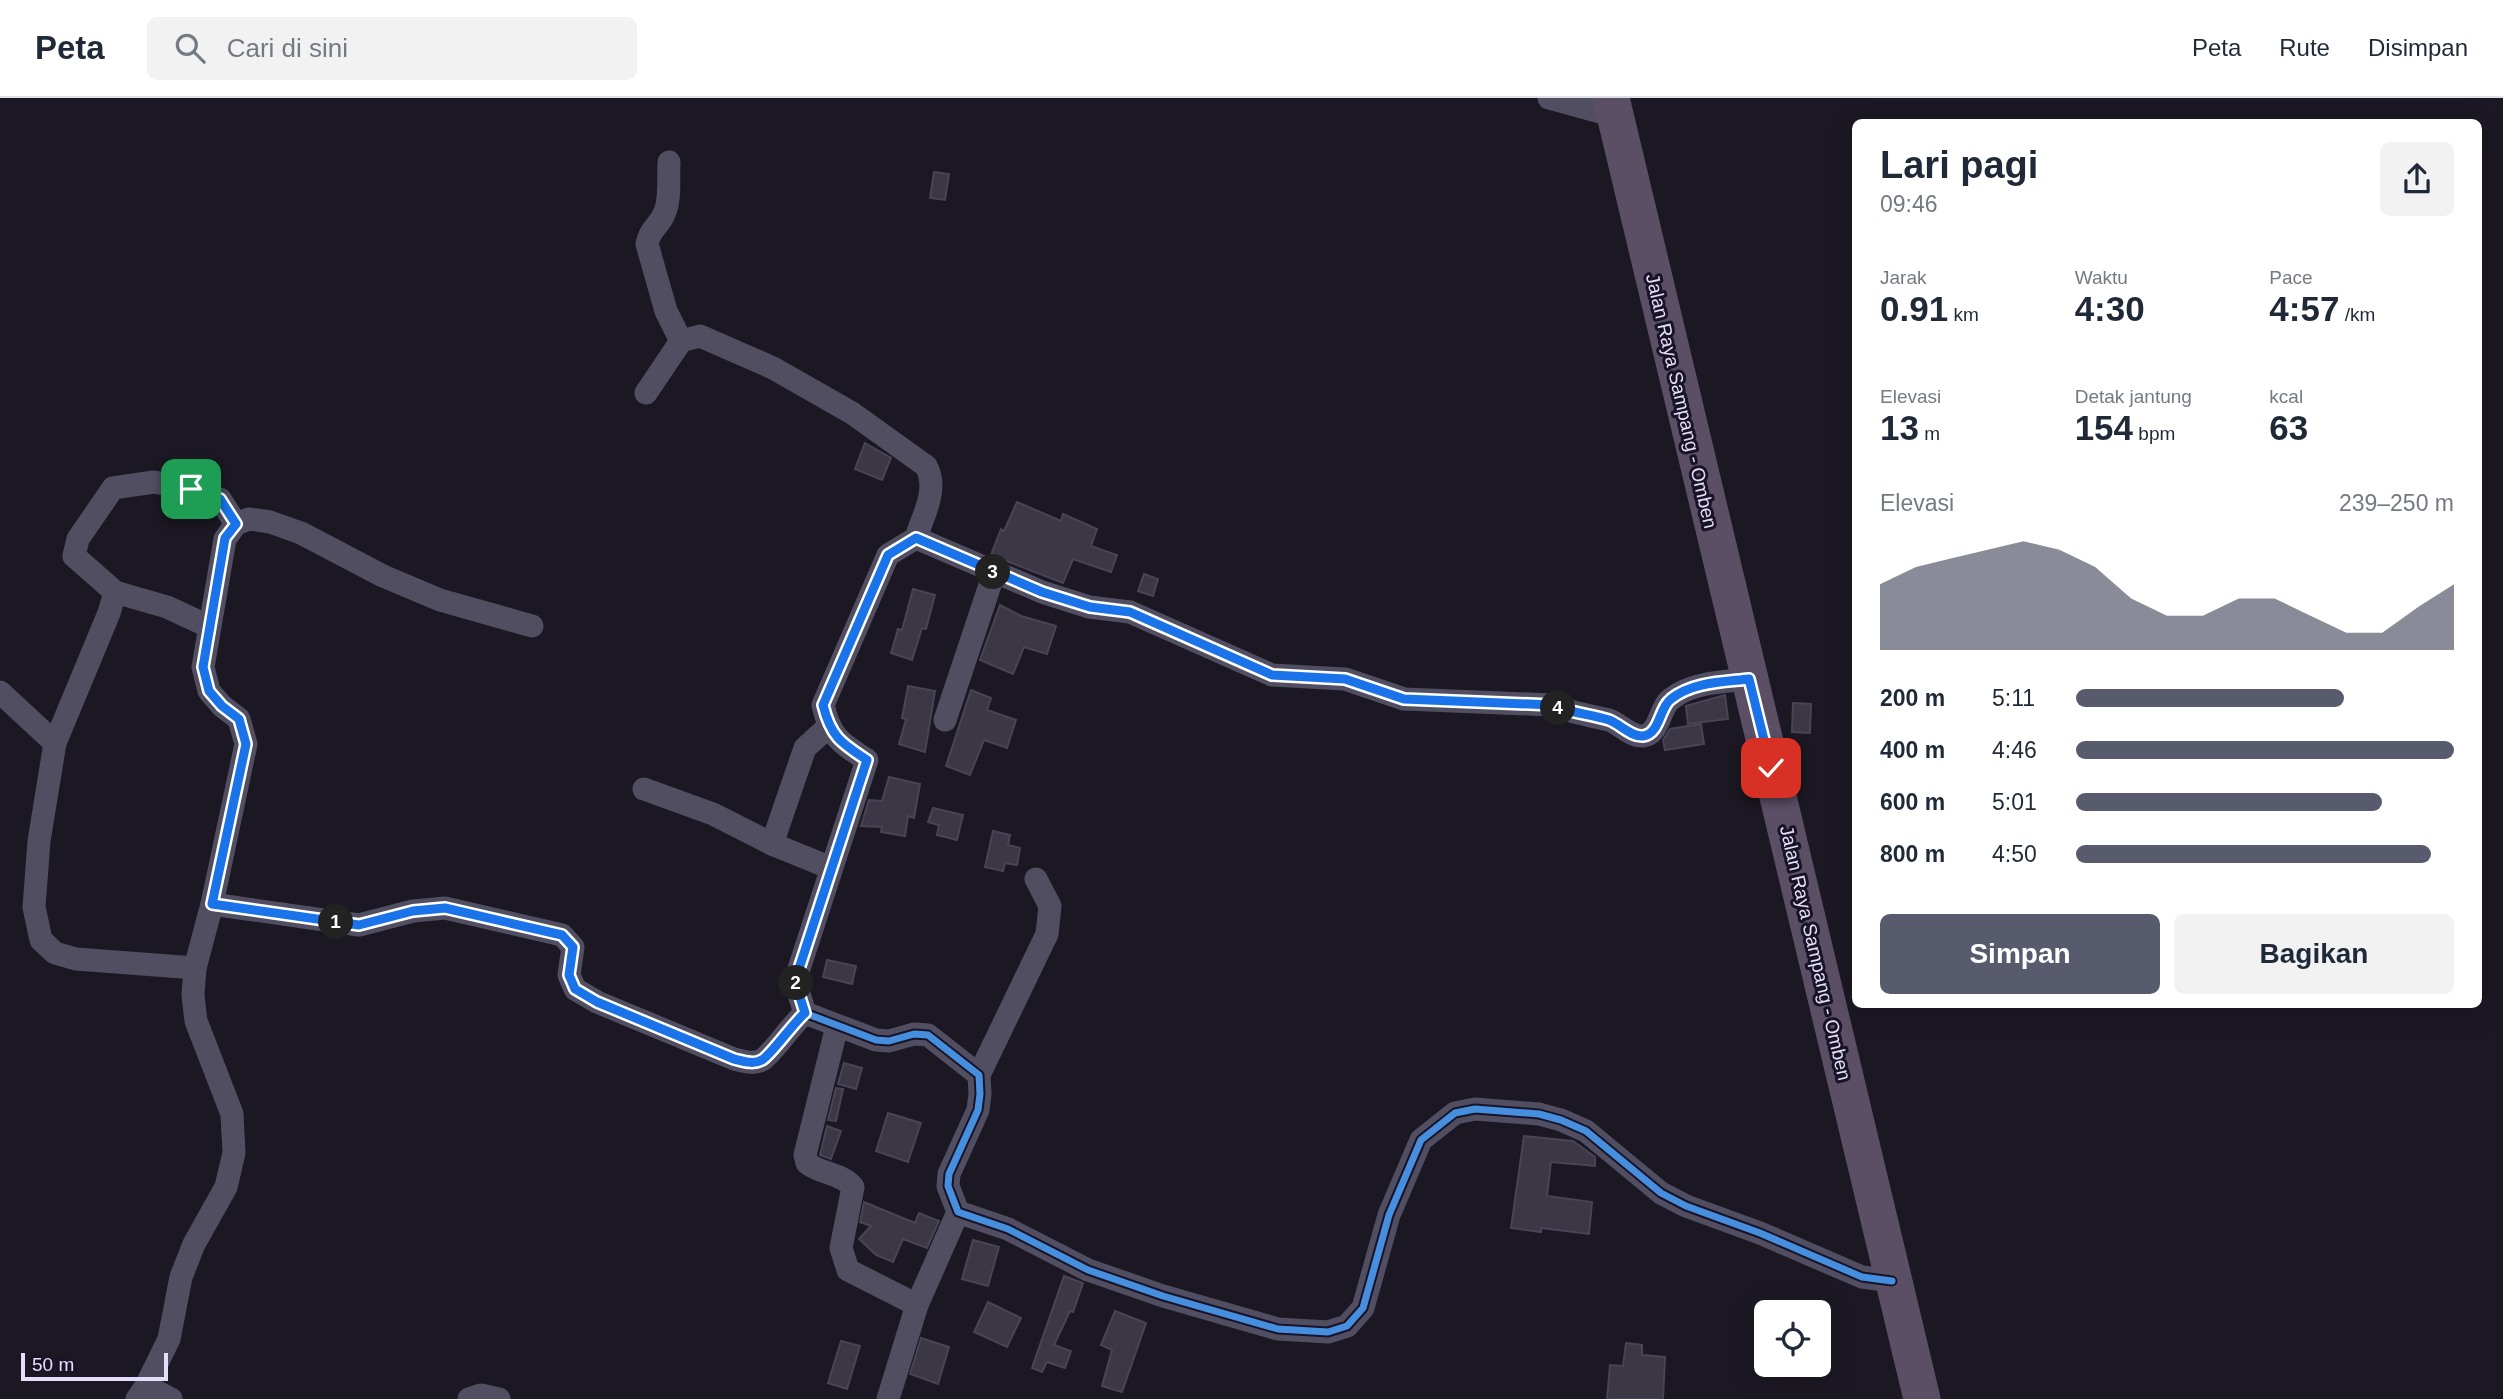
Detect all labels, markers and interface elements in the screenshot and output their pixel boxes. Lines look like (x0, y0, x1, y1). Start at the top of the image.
search box (147, 17, 637, 80)
text: Peta (35, 29, 105, 66)
icon: search (171, 29, 209, 67)
text: Cari di sini (227, 33, 348, 63)
text: Peta (2192, 34, 2241, 61)
text: Rute (2279, 34, 2330, 61)
text: Disimpan (2368, 34, 2468, 61)
button: share (2380, 142, 2454, 216)
text: Lari pagi (1880, 144, 2038, 186)
text: 09:46 (1880, 191, 1938, 217)
text: Jarak (1880, 267, 1926, 288)
text: Waktu (2075, 267, 2128, 288)
text: Pace (2269, 267, 2313, 288)
street label: Jalan Raya Sampang - Omben (1642, 272, 1721, 531)
text: 0.91 (1880, 289, 1948, 328)
text: 4:30 (2075, 289, 2145, 328)
text: 4:57 (2269, 289, 2339, 328)
text: km (1948, 304, 1979, 325)
text: /km (2339, 304, 2375, 325)
text: Elevasi (1880, 386, 1941, 407)
text: Detak jantung (2075, 386, 2192, 407)
text: kcal (2269, 386, 2303, 407)
text: 13 (1880, 408, 1919, 447)
text: 154 (2075, 408, 2133, 447)
text: 63 (2269, 408, 2308, 447)
text: m (1919, 423, 1940, 444)
text: bpm (2133, 423, 2175, 444)
pin (161, 459, 221, 519)
icon: arrive (172, 470, 210, 508)
text: Elevasi (1880, 490, 1954, 516)
text: 239–250 m (2339, 490, 2454, 516)
pin: 3 (976, 554, 1010, 589)
text: 3 (987, 561, 998, 582)
text: 200 m (1880, 685, 1945, 711)
text: 5:11 (1992, 685, 2035, 711)
pin: 4 (1540, 690, 1576, 726)
text: 4 (1552, 697, 1563, 718)
text: 400 m (1880, 737, 1945, 763)
text: 4:46 (1992, 737, 2037, 763)
pin (1741, 738, 1801, 798)
icon: check (1752, 749, 1790, 787)
text: 600 m (1880, 789, 1945, 815)
text: 5:01 (1992, 789, 2037, 815)
street label: Jalan Raya Sampang - Omben (1776, 824, 1855, 1083)
text: 800 m (1880, 841, 1945, 867)
text: 4:50 (1992, 841, 2037, 867)
pin: 1 (318, 904, 354, 940)
text: 1 (330, 911, 341, 932)
button: Simpan (1880, 914, 2160, 994)
button: Bagikan (2174, 914, 2454, 994)
pin: 2 (778, 966, 814, 1001)
text: 2 (790, 972, 801, 993)
map controls (1754, 1300, 1831, 1377)
button: locate (1754, 1300, 1831, 1377)
scale bar (21, 1350, 168, 1382)
text: 50 m (32, 1354, 74, 1375)

